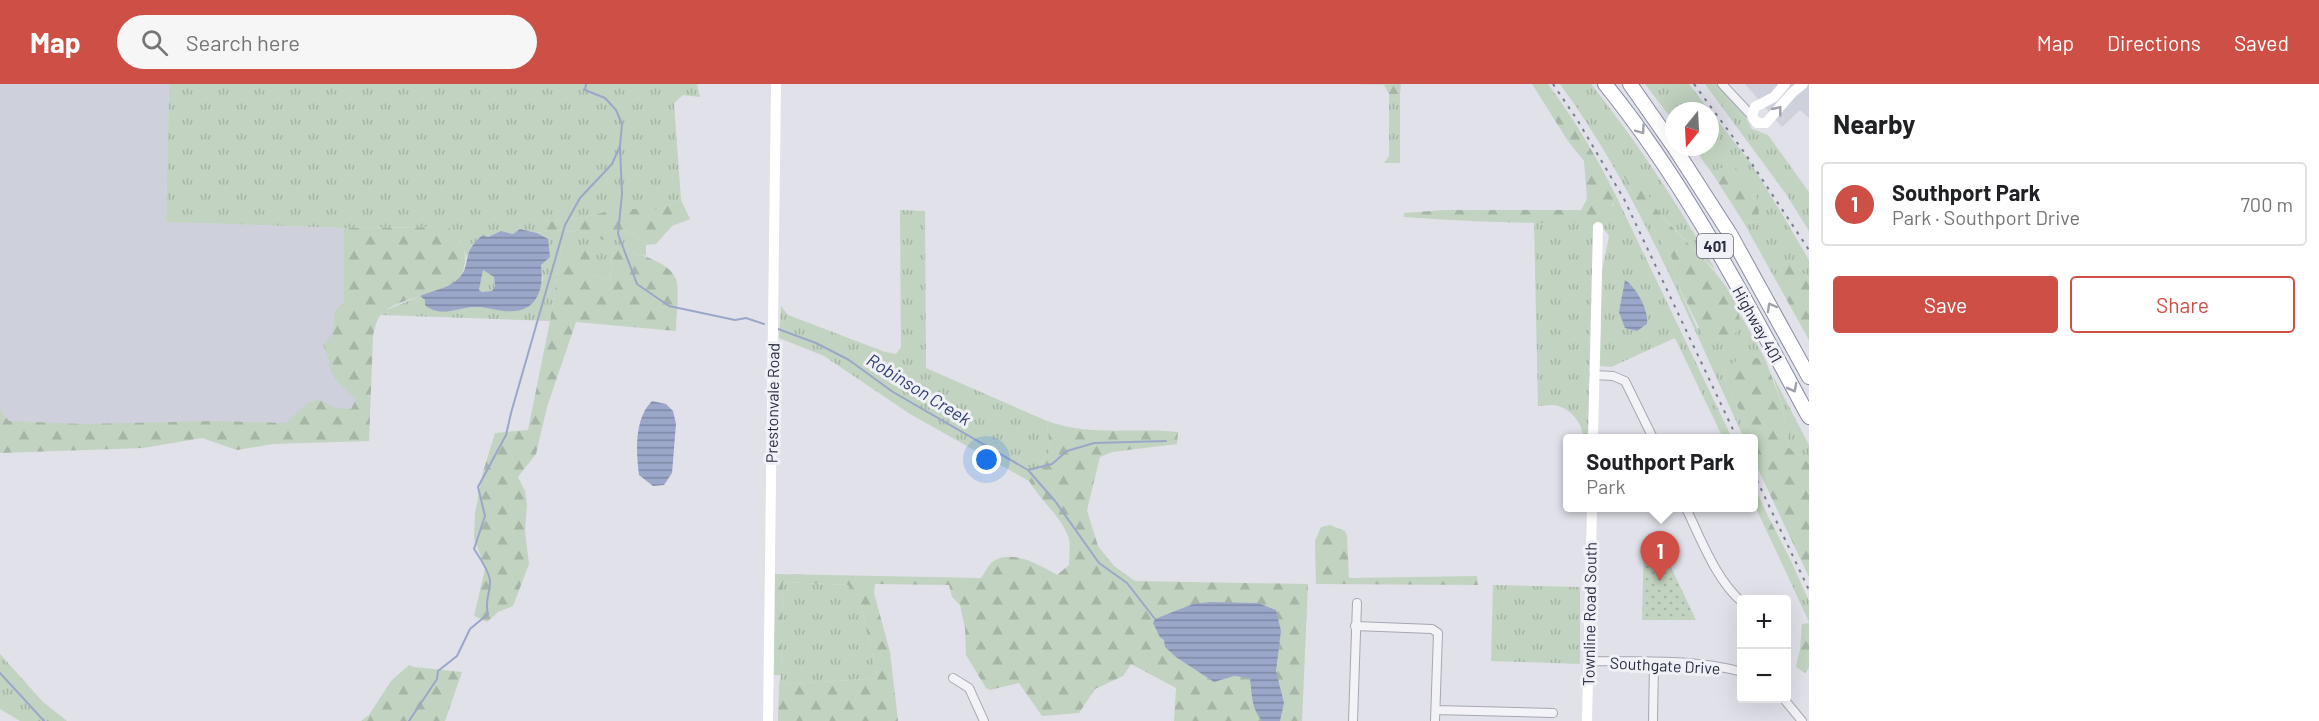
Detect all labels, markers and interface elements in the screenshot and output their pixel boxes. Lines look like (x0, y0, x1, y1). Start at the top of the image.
search box (117, 15, 537, 69)
text: Map (30, 25, 81, 59)
icon: search (138, 26, 171, 59)
text: Search here (186, 29, 300, 55)
text: Map (2037, 30, 2074, 55)
text: Directions (2107, 30, 2201, 55)
text: Saved (2234, 30, 2289, 55)
north arrow (1665, 102, 1719, 156)
one-way arrow (1771, 106, 1782, 117)
text: Nearby (1833, 108, 1915, 139)
one-way arrow (1633, 124, 1644, 135)
text: Southport Park (1892, 179, 2040, 205)
text: 1 (1851, 192, 1858, 216)
text: 700 m (2240, 192, 2293, 216)
text: Park · Southport Drive (1892, 205, 2080, 229)
road number: 401 (1697, 234, 1733, 258)
button: Save (1833, 276, 2058, 333)
button: Share (2070, 276, 2295, 333)
street label: Highway 401 (1729, 282, 1787, 366)
one-way arrow (1767, 303, 1778, 314)
street label: Prestonvale Road (761, 343, 783, 463)
water label: Robinson Creek (863, 348, 975, 430)
one-way arrow (1786, 382, 1797, 393)
popup (1563, 434, 1758, 512)
your location (972, 445, 1001, 474)
text: Southport Park (1586, 448, 1735, 474)
text: Park (1586, 474, 1626, 498)
pin: 1 (1640, 532, 1680, 581)
street label: Townline Road South (1578, 542, 1600, 686)
map controls (1737, 595, 1791, 703)
button: + (1737, 595, 1791, 649)
button: − (1737, 649, 1791, 703)
street label: Southgate Drive (1609, 653, 1721, 677)

